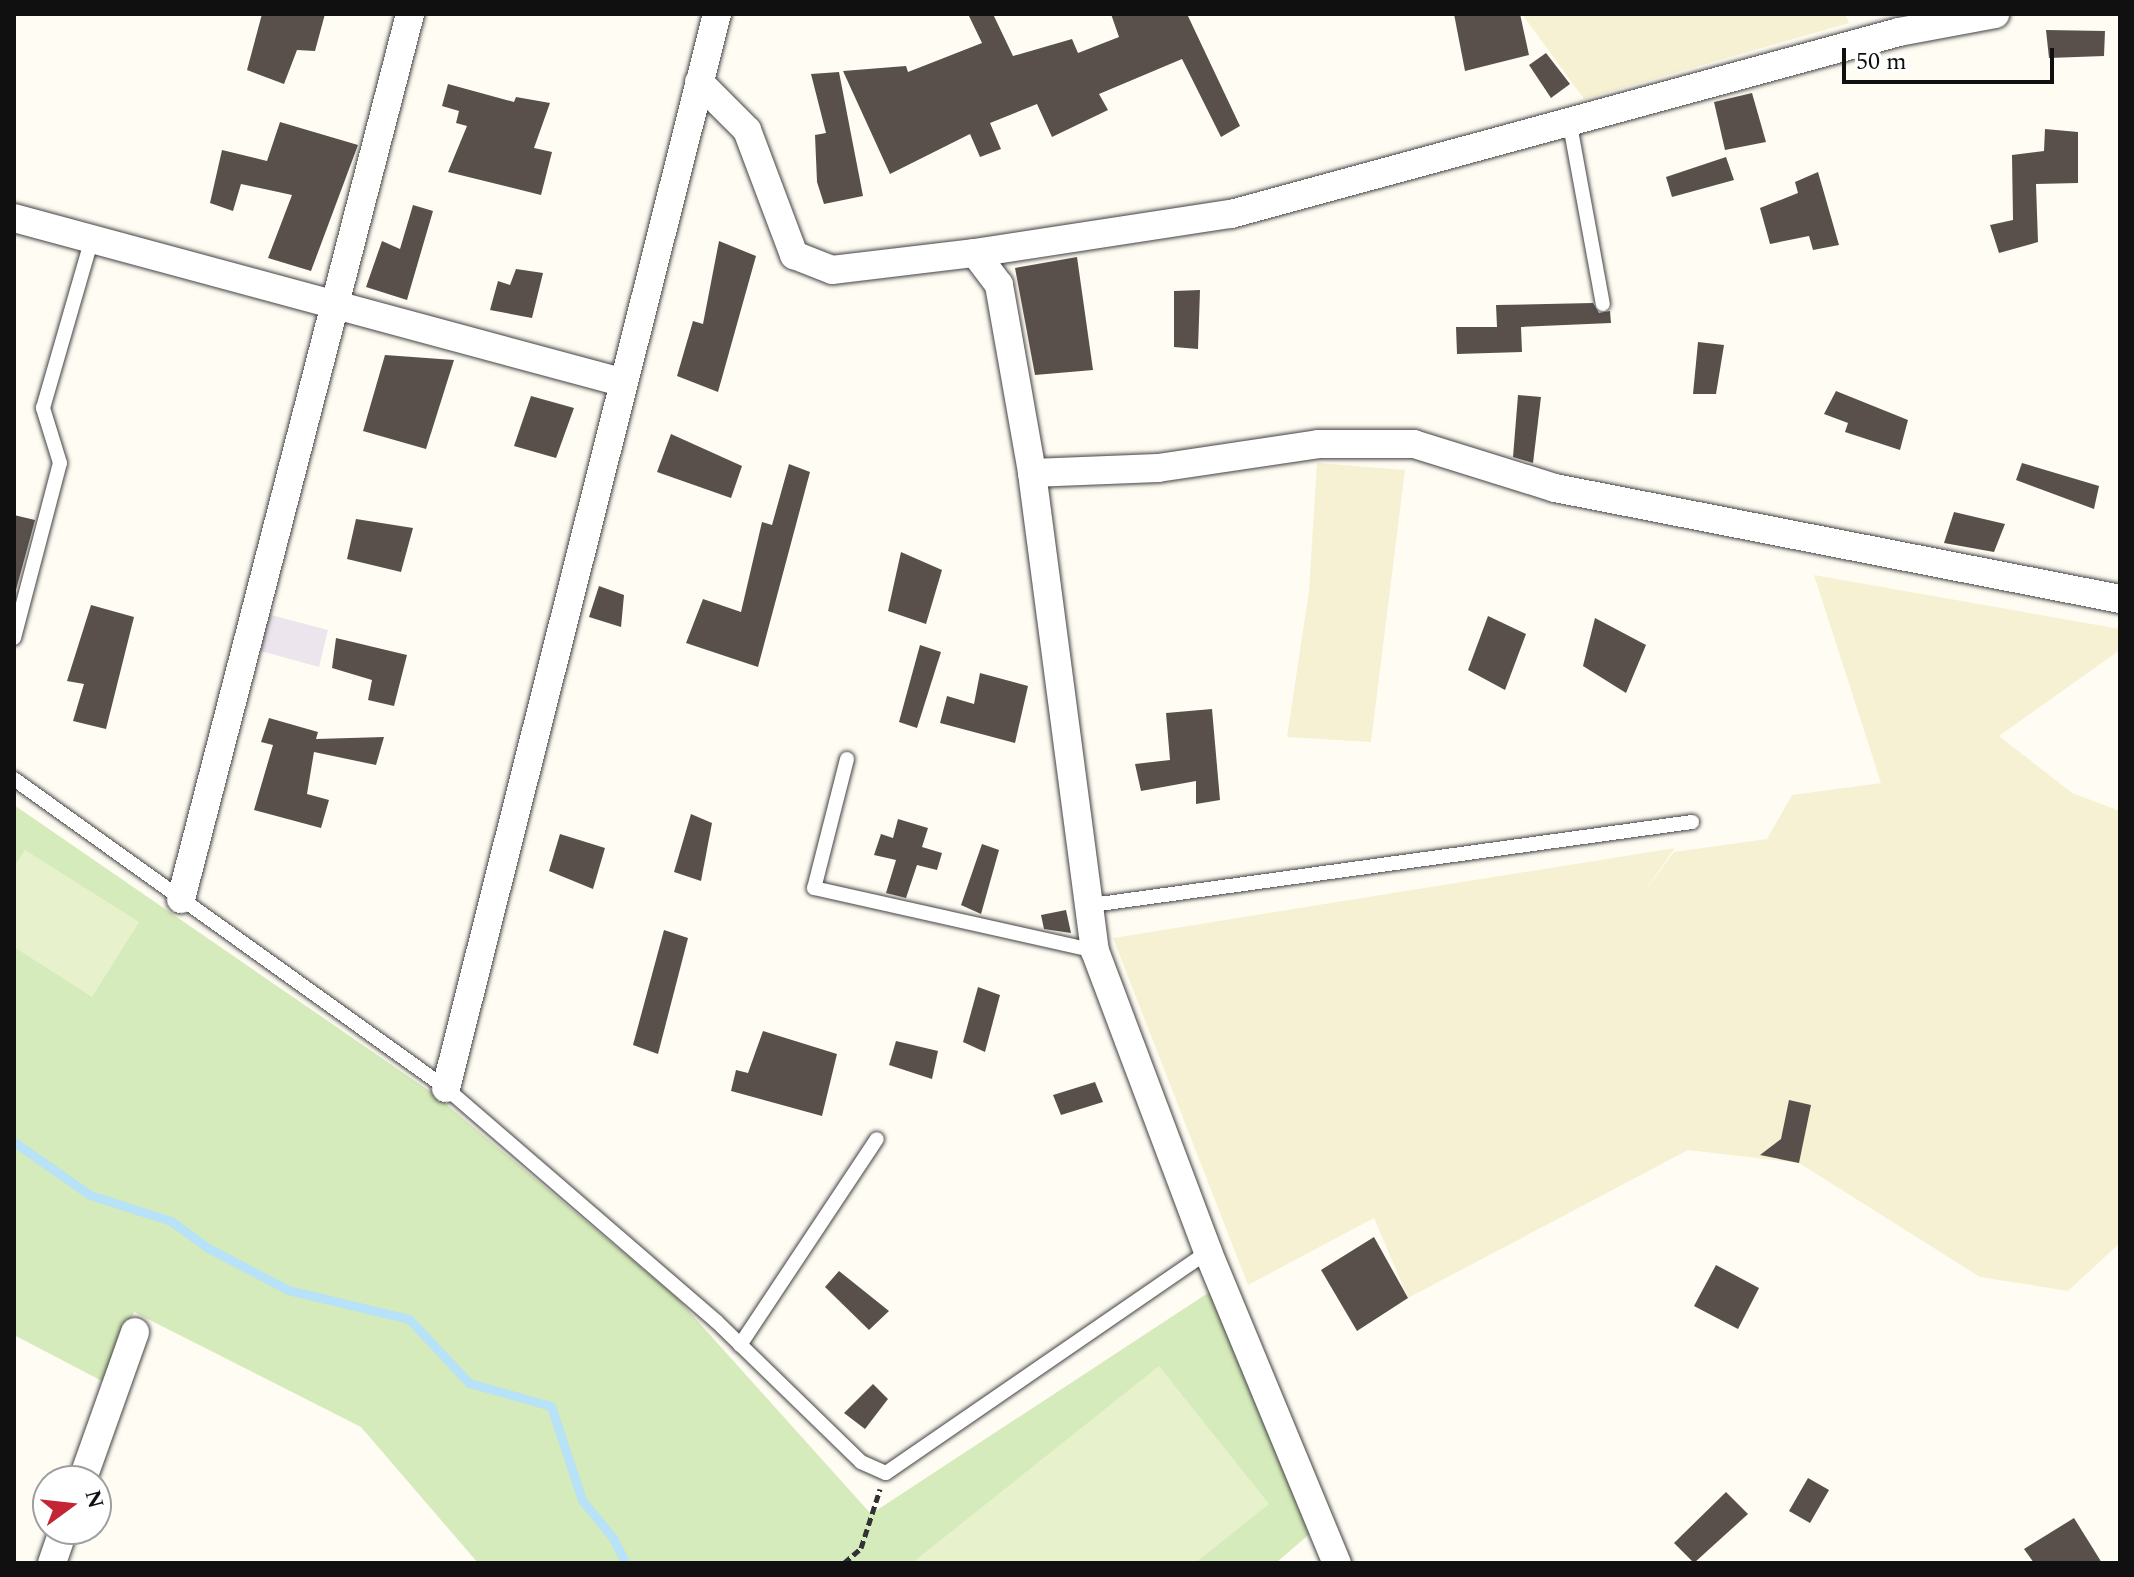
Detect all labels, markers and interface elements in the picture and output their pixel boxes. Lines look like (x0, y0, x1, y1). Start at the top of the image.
scale bar (1846, 32, 2058, 82)
text: 50 m (1856, 44, 1907, 80)
north arrow (32, 1465, 112, 1545)
text: N (75, 1486, 112, 1512)

